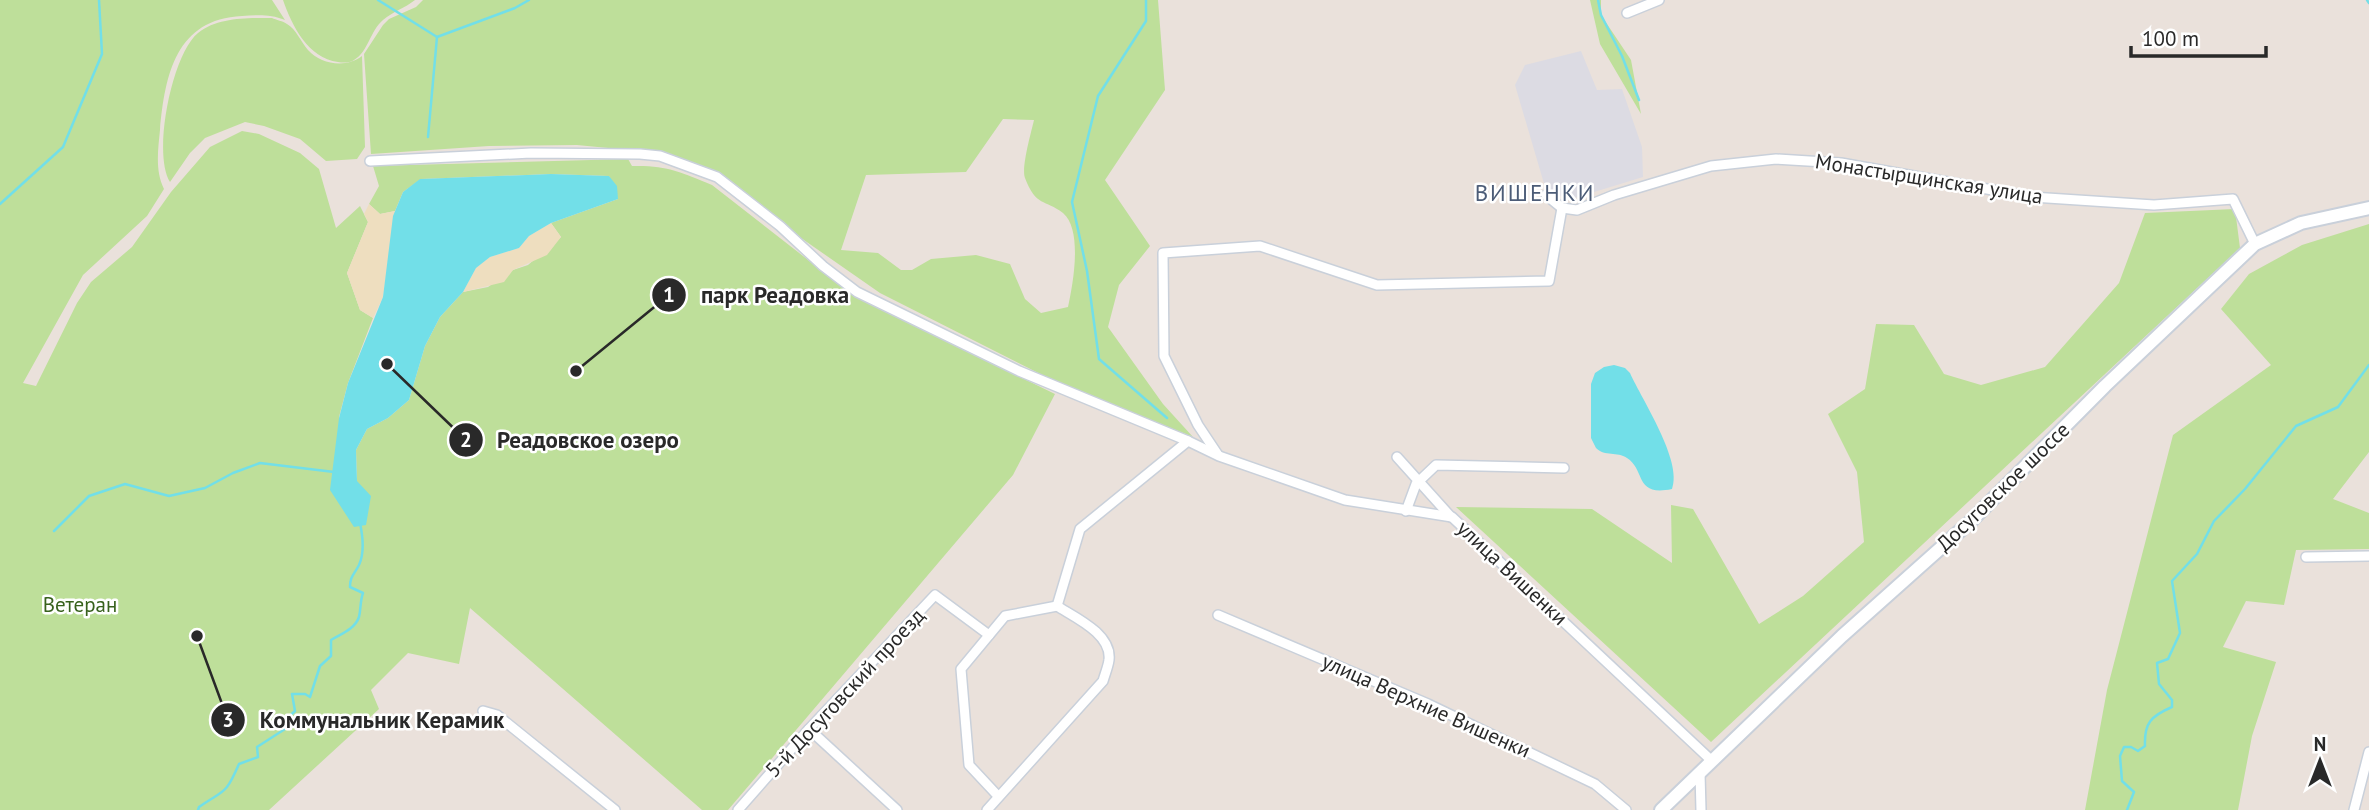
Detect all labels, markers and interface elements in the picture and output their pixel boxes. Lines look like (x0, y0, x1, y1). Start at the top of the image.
scale bar (2131, 14, 2266, 58)
text: 100 m (2142, 25, 2199, 52)
street label: Монастырщинская улица (1813, 147, 2045, 210)
district label: ВИШЕНКИ (1475, 178, 1595, 207)
callout: парк Реадовка (652, 273, 863, 317)
text: парк Реадовка (701, 280, 849, 309)
text: 1 (663, 281, 675, 308)
street label: Досуговское шоссе (1930, 416, 2075, 557)
callout: Реадовское озеро (448, 418, 693, 462)
text: Реадовское озеро (497, 425, 679, 454)
text: 2 (460, 426, 472, 453)
street label: улица Вишенки (1451, 514, 1573, 631)
park label: Ветеран (43, 591, 117, 618)
street label: 5-й Досуговский проезд (759, 602, 930, 783)
street label: улица Верхние Вишенки (1318, 647, 1535, 764)
callout: Коммунальник Керамик (210, 698, 518, 742)
text: Коммунальник Керамик (260, 705, 505, 734)
text: 3 (222, 706, 234, 733)
north arrow (2285, 726, 2355, 796)
text: N (2314, 732, 2326, 756)

